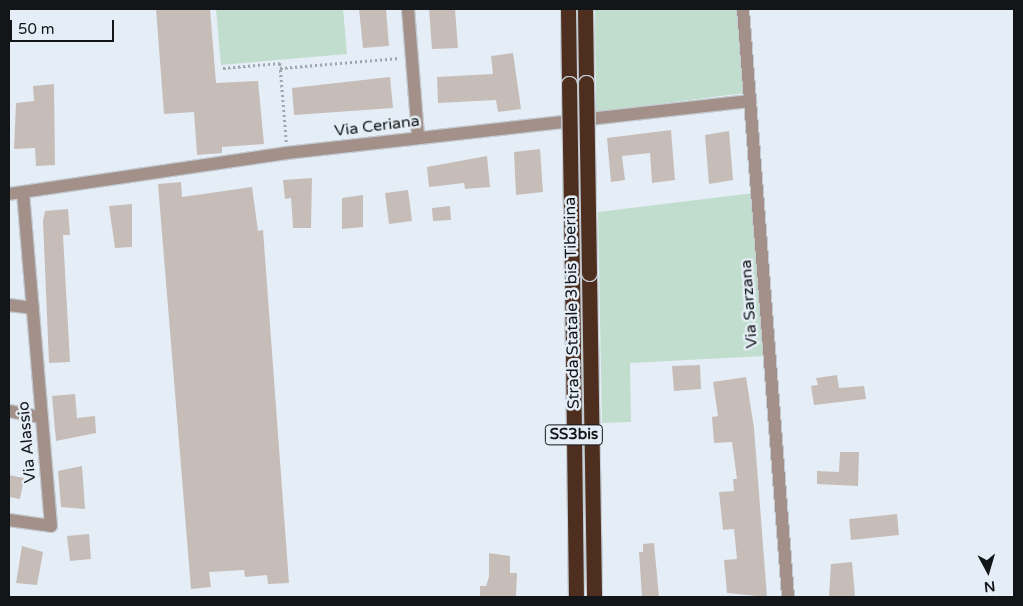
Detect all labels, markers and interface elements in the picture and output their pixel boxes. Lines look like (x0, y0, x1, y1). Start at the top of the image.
scale bar (12, 10, 116, 42)
text: 50 m (18, 20, 55, 38)
street label: Via Ceriana (333, 111, 421, 141)
street label: Strada Statale 3 bis Tiberina (561, 197, 583, 409)
street label: Via Sarzana (736, 259, 762, 349)
street label: Via Alassio (14, 400, 40, 484)
road number: SS3bis (544, 422, 604, 448)
north arrow (963, 546, 1013, 596)
text: N (983, 577, 996, 595)

